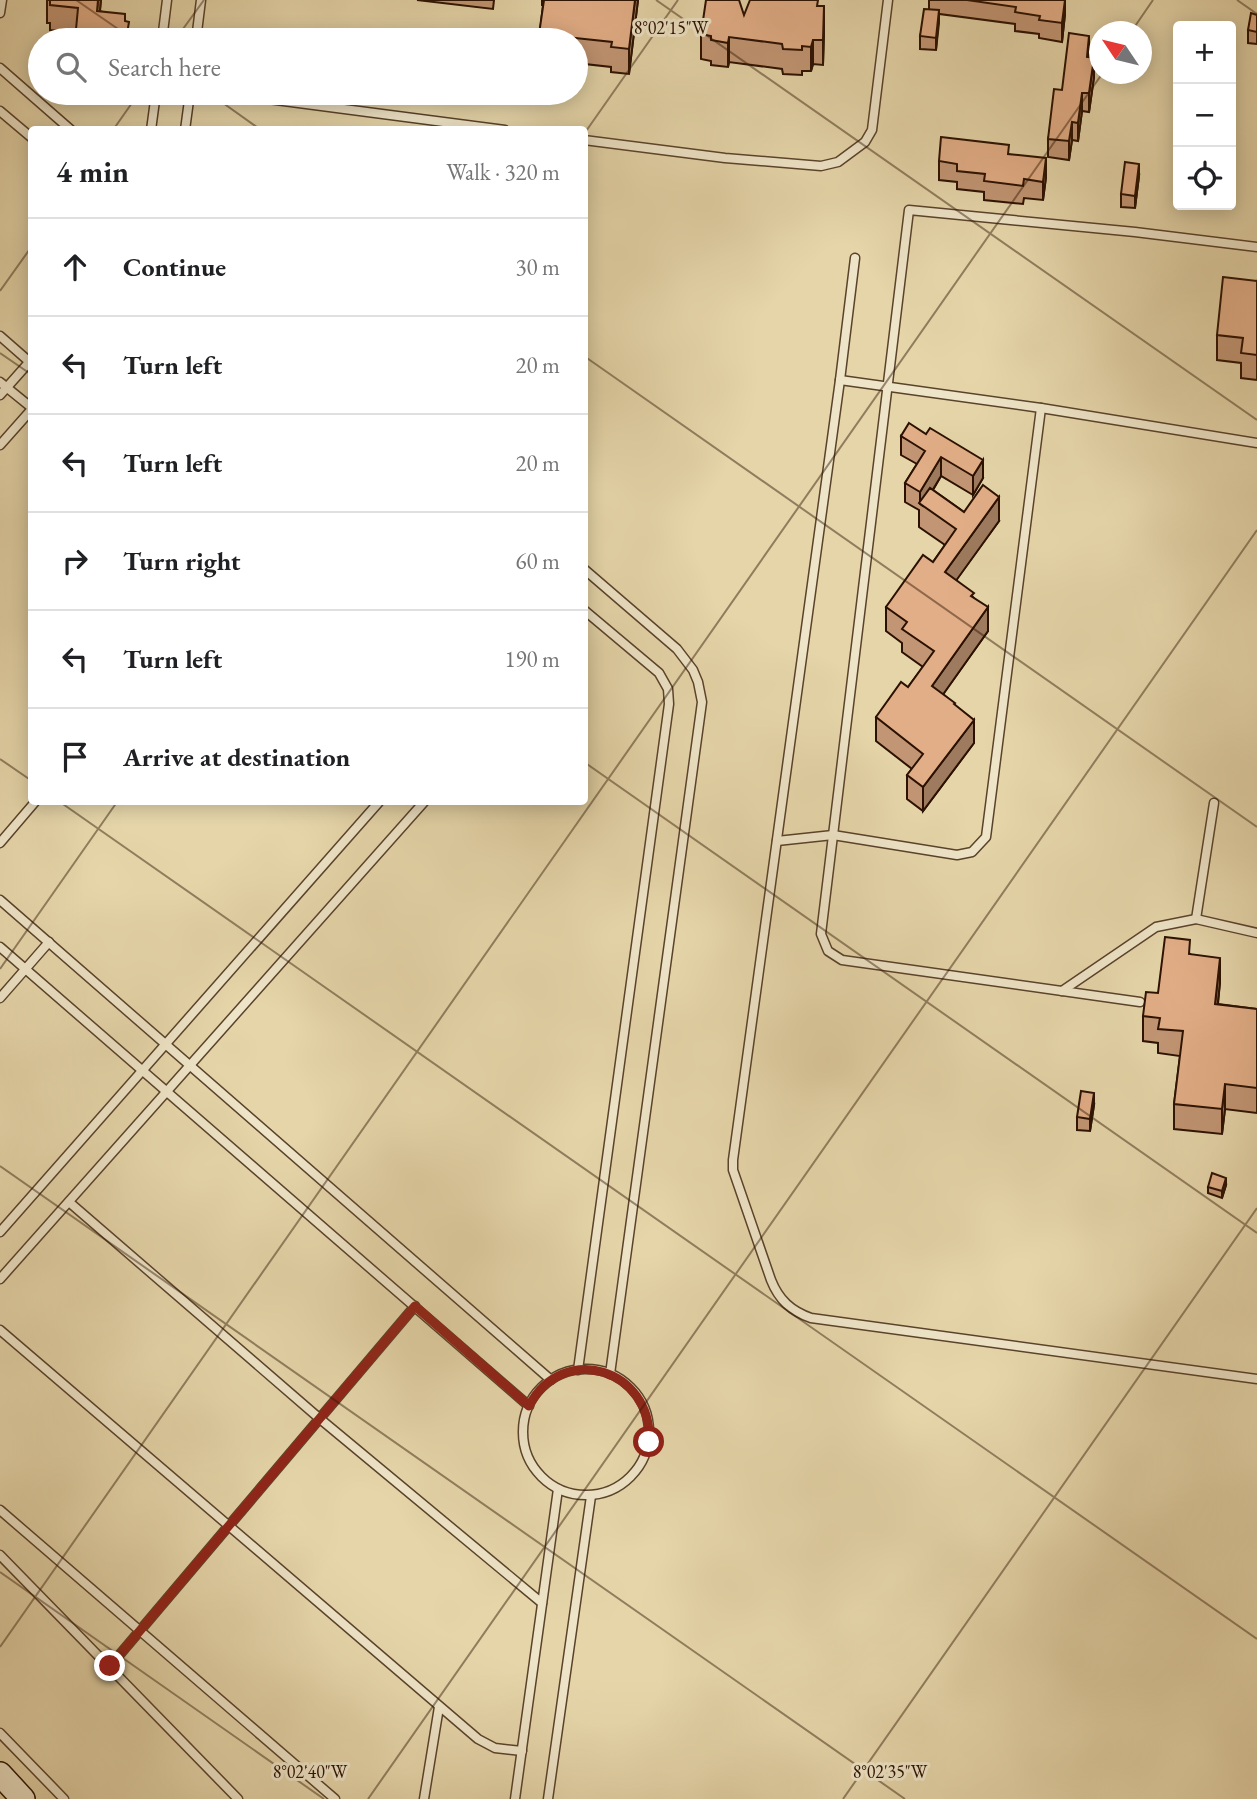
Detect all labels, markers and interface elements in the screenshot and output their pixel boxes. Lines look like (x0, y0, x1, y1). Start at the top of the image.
text: 8°02'15"W (634, 16, 709, 39)
north arrow (1089, 21, 1152, 84)
map controls (1173, 21, 1236, 210)
button: + (1173, 21, 1236, 84)
search box (28, 28, 588, 105)
icon: search (52, 48, 90, 86)
text: Search here (108, 50, 221, 84)
button: − (1173, 84, 1236, 147)
button: locate (1173, 147, 1236, 210)
text: 4 min (56, 152, 129, 191)
text: Walk · 320 m (446, 157, 560, 187)
icon: ahead (56, 248, 94, 286)
text: Continue (123, 250, 226, 284)
text: 30 m (515, 252, 560, 282)
icon: left (56, 346, 94, 384)
text: Turn left (123, 348, 222, 382)
text: 20 m (515, 350, 560, 380)
icon: left (56, 444, 94, 482)
text: Turn left (123, 446, 222, 480)
text: 20 m (515, 448, 560, 478)
icon: right (56, 542, 94, 580)
text: Turn right (123, 544, 241, 578)
text: 60 m (515, 546, 560, 576)
icon: left (56, 640, 94, 678)
text: Turn left (123, 642, 222, 676)
text: 190 m (504, 644, 560, 674)
icon: arrive (56, 738, 94, 776)
text: Arrive at destination (123, 740, 350, 774)
route start (633, 1426, 664, 1457)
route end (94, 1650, 125, 1681)
text: 8°02'40"W (273, 1760, 348, 1783)
text: 8°02'35"W (853, 1760, 928, 1783)

